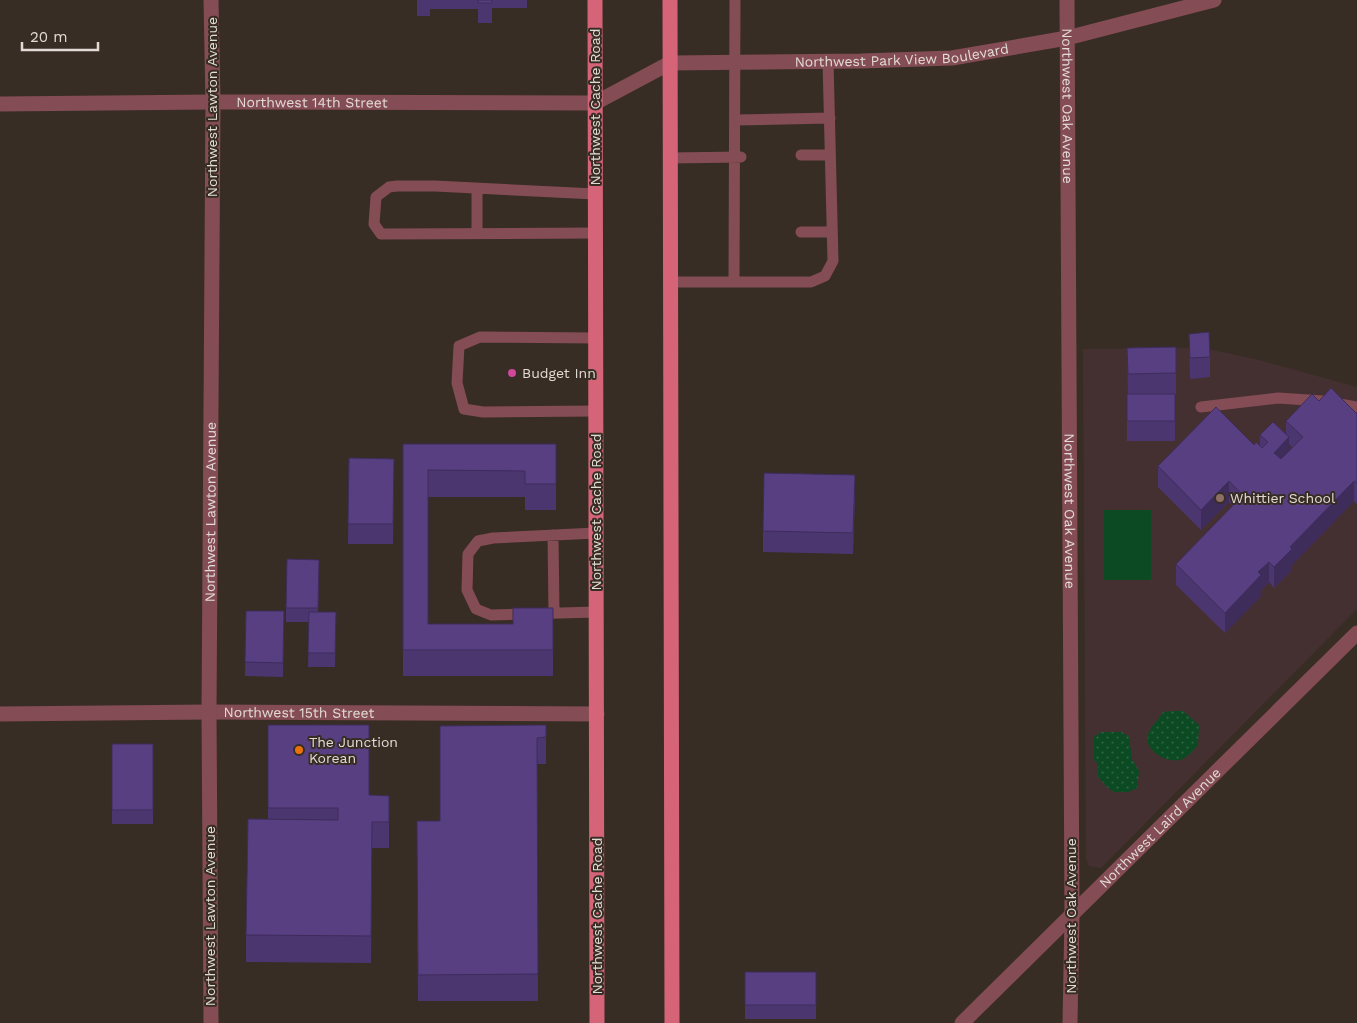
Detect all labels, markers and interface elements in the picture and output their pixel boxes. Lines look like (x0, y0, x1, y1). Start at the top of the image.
street label: Northwest Lawton Avenue (204, 17, 220, 197)
scale bar (22, 20, 99, 52)
text: 20 m (30, 28, 68, 46)
street label: Northwest Oak Avenue (1059, 28, 1076, 184)
street label: Northwest Cache Road (587, 29, 603, 185)
street label: Northwest Park View Boulevard (795, 40, 1010, 70)
street label: Northwest 14th Street (236, 94, 388, 110)
place label: Budget Inn (522, 365, 596, 381)
marker: Budget Inn (506, 367, 518, 379)
street label: Northwest Lawton Avenue (202, 422, 219, 602)
street label: Northwest Oak Avenue (1061, 433, 1078, 589)
street label: Northwest Cache Road (588, 434, 604, 590)
place label: Whittier School (1230, 490, 1336, 506)
marker: Whittier School (1214, 492, 1226, 504)
street label: Northwest 15th Street (224, 704, 375, 721)
place label: The Junction Korean (309, 734, 398, 766)
marker: The Junction Korean (293, 744, 305, 756)
street label: Northwest Laird Avenue (1096, 764, 1224, 891)
street label: Northwest Lawton Avenue (202, 826, 218, 1006)
street label: Northwest Cache Road (589, 838, 605, 994)
street label: Northwest Oak Avenue (1063, 838, 1079, 994)

